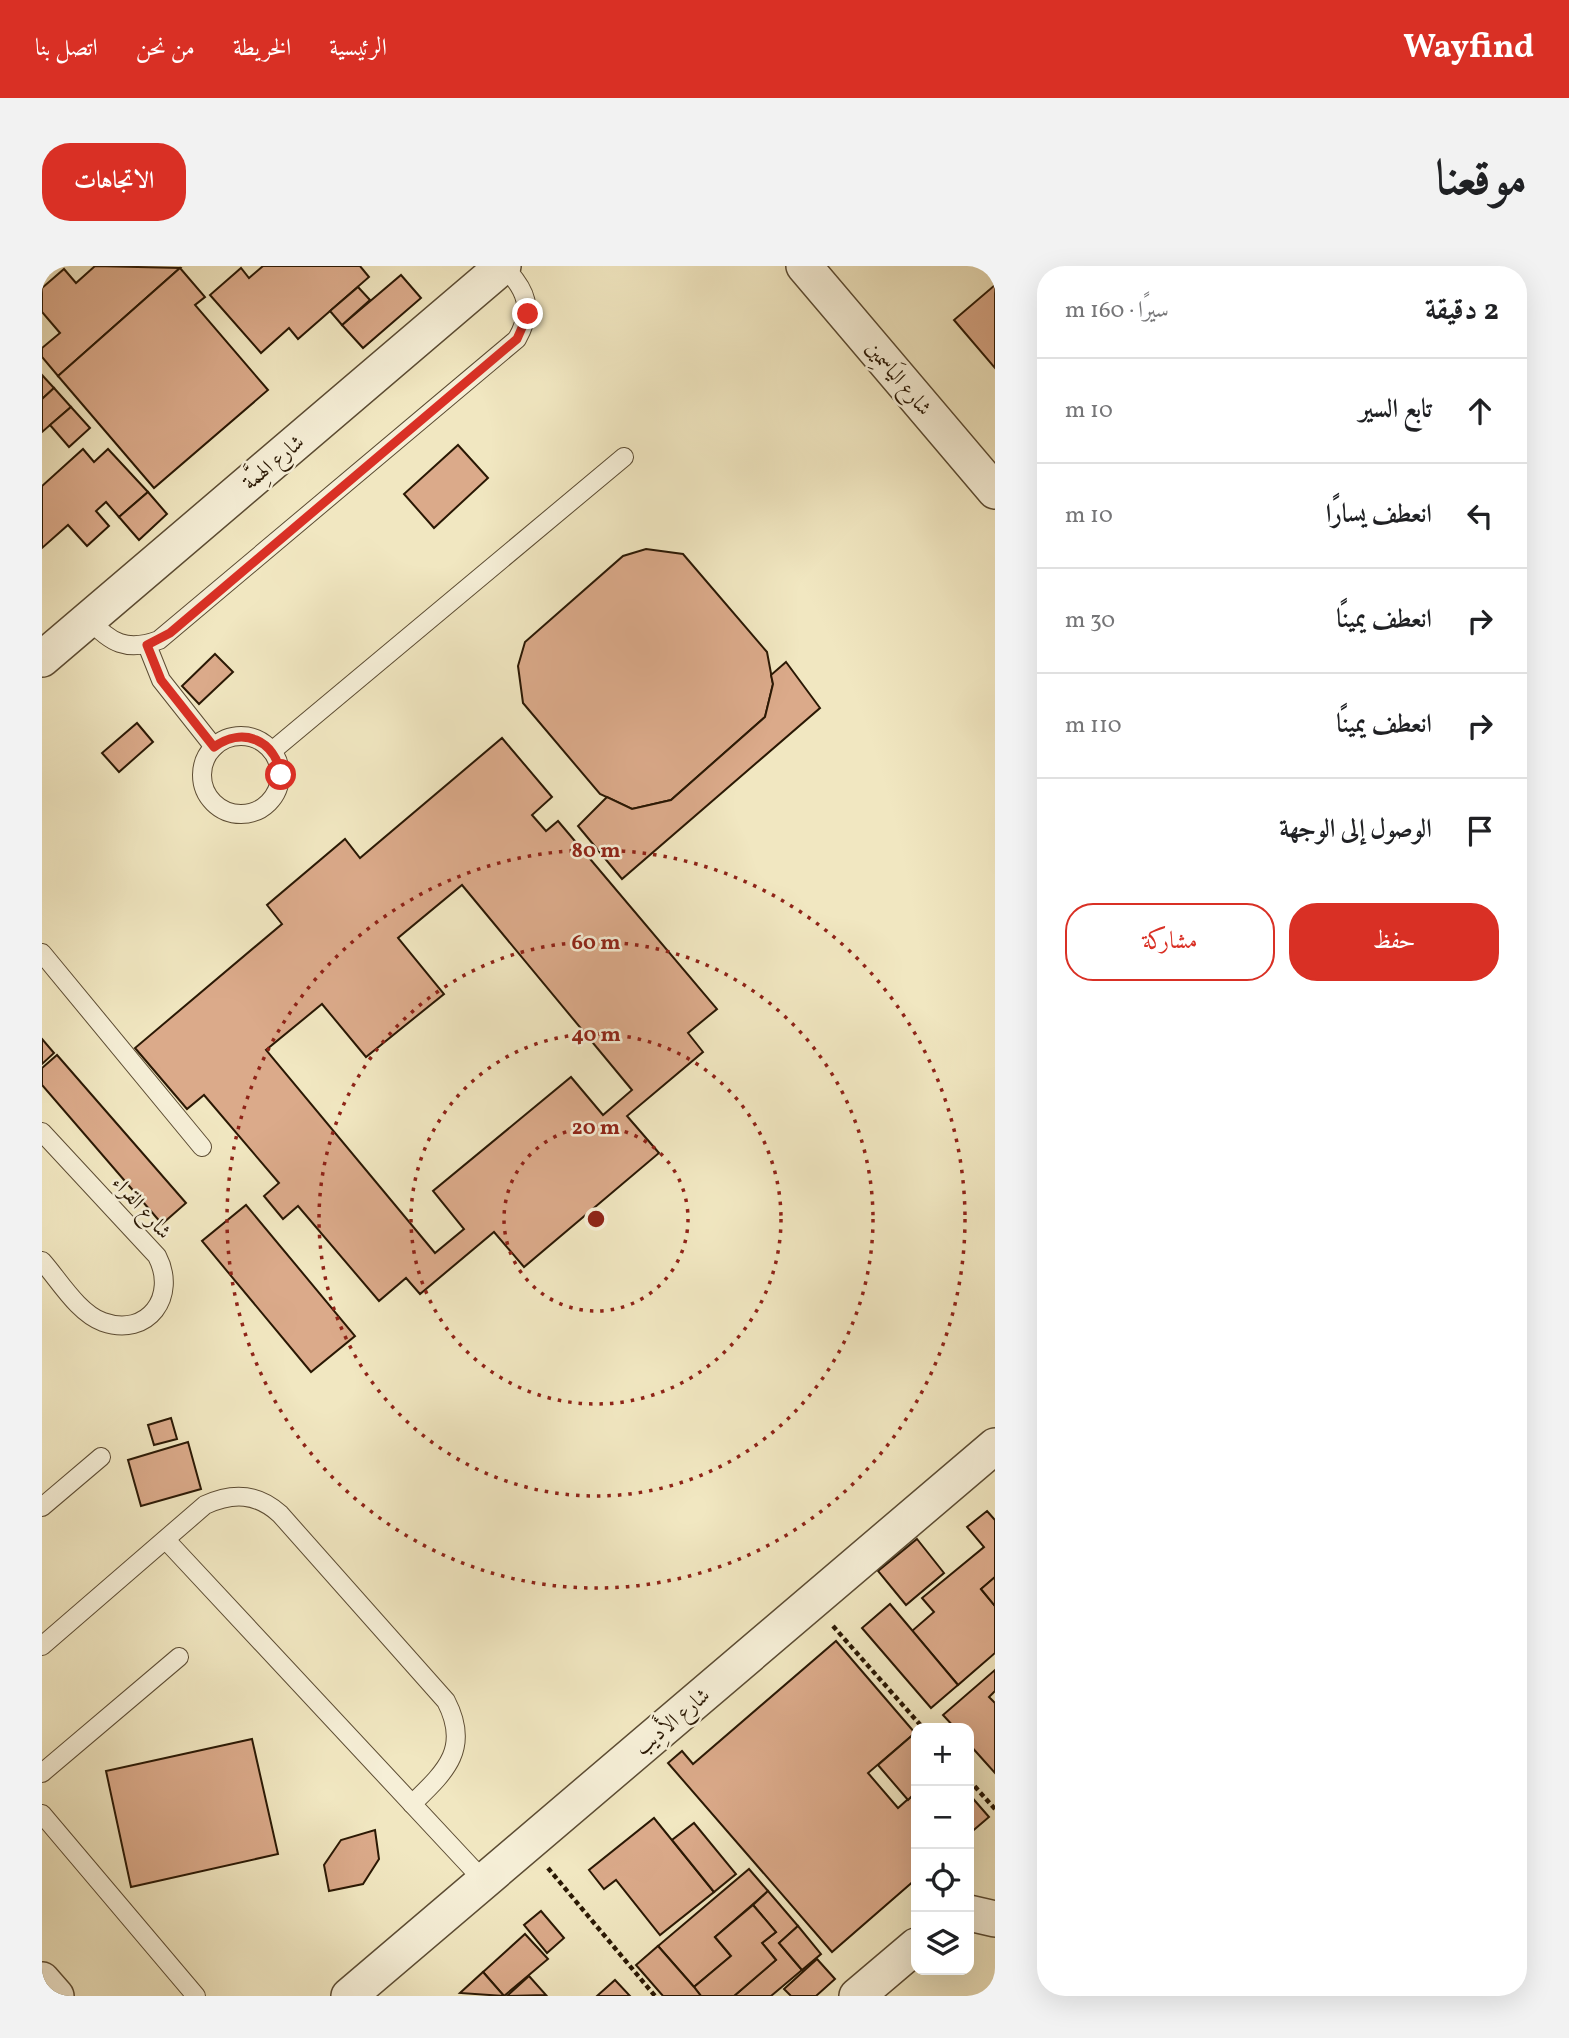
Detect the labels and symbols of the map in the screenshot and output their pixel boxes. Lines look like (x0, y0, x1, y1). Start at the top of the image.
route end (512, 298, 543, 329)
street label: شارع اليَاسمِين (856, 334, 939, 424)
street label: شارع الهِمَّة (234, 425, 312, 499)
route start (265, 759, 296, 790)
text: 80 m (572, 837, 620, 866)
text: 60 m (572, 929, 620, 958)
text: 40 m (571, 1021, 621, 1050)
text: 20 m (572, 1114, 620, 1143)
street label: شارع القراء (103, 1170, 177, 1248)
centre of rings (584, 1207, 608, 1231)
street label: شارع الأَدِيب (626, 1679, 718, 1764)

